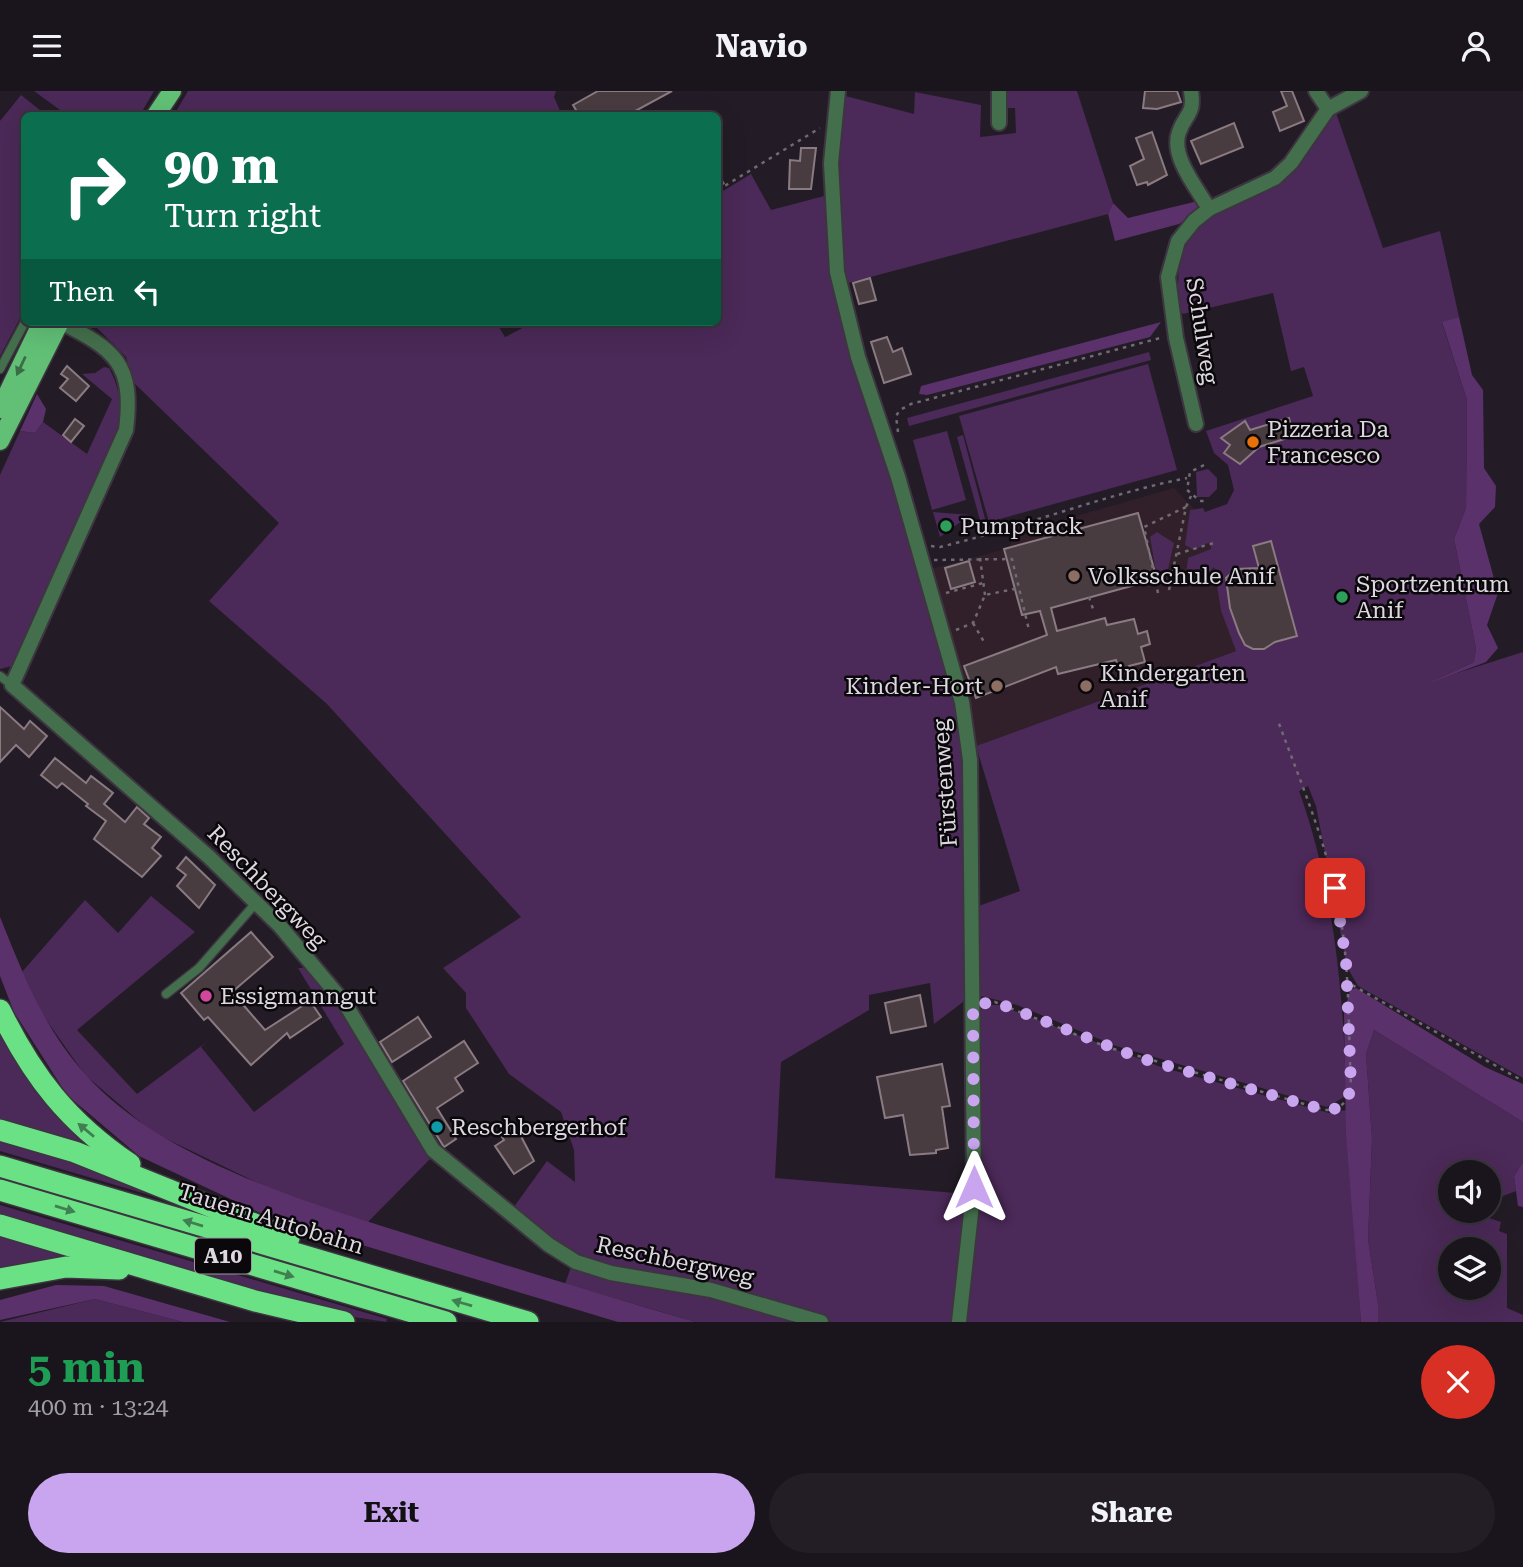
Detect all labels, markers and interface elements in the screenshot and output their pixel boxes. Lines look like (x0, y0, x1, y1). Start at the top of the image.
icon: menu (28, 27, 66, 65)
text: Navio (715, 27, 808, 65)
icon: person (1457, 27, 1495, 65)
text: 90 m (164, 138, 279, 195)
icon: right (49, 140, 140, 231)
text: Turn right (164, 197, 321, 235)
icon: left (128, 273, 166, 311)
street label: Schulweg (1180, 276, 1224, 386)
text: Then (49, 277, 114, 307)
one-way arrow (15, 356, 26, 376)
place label: Pizzeria Da Francesco (1267, 416, 1389, 469)
marker: Pizzeria Da Francesco (1245, 434, 1261, 450)
place label: Pumptrack (960, 513, 1083, 540)
marker: Pumptrack (938, 518, 954, 534)
place label: Volksschule Anif (1088, 563, 1276, 590)
marker: Volksschule Anif (1066, 568, 1082, 584)
place label: Sportzentrum Anif (1356, 571, 1510, 624)
marker: Sportzentrum Anif (1334, 589, 1350, 605)
place label: Kindergarten Anif (1100, 660, 1246, 713)
place label: Kinder-Hort (845, 673, 983, 700)
marker: Kinder-Hort (989, 678, 1005, 694)
marker: Kindergarten Anif (1078, 678, 1094, 694)
street label: Fürstenweg (927, 718, 963, 848)
street label: Reschbergweg (202, 820, 332, 954)
pin (1305, 858, 1365, 918)
icon: arrive (1316, 869, 1354, 907)
place label: Essigmanngut (220, 983, 377, 1010)
marker: Essigmanngut (198, 988, 214, 1004)
place label: Reschbergerhof (451, 1114, 627, 1141)
marker: Reschbergerhof (429, 1119, 445, 1135)
one-way arrow (77, 1122, 95, 1138)
position arrow (937, 1150, 1011, 1224)
map controls (1438, 1160, 1501, 1300)
button: sound (1438, 1160, 1501, 1223)
street label: Tauern Autobahn (175, 1178, 367, 1260)
one-way arrow (55, 1205, 76, 1215)
one-way arrow (182, 1217, 203, 1227)
street label: Reschbergweg (594, 1231, 756, 1291)
button: layers (1438, 1237, 1501, 1300)
road number: A10 (195, 1239, 251, 1273)
one-way arrow (273, 1269, 294, 1279)
one-way arrow (451, 1297, 472, 1307)
text: 5 min (28, 1343, 145, 1392)
button: close (1421, 1345, 1495, 1419)
text: 400 m · 13:24 (28, 1394, 168, 1421)
button: Exit (28, 1473, 755, 1553)
button: Share (769, 1473, 1495, 1553)

